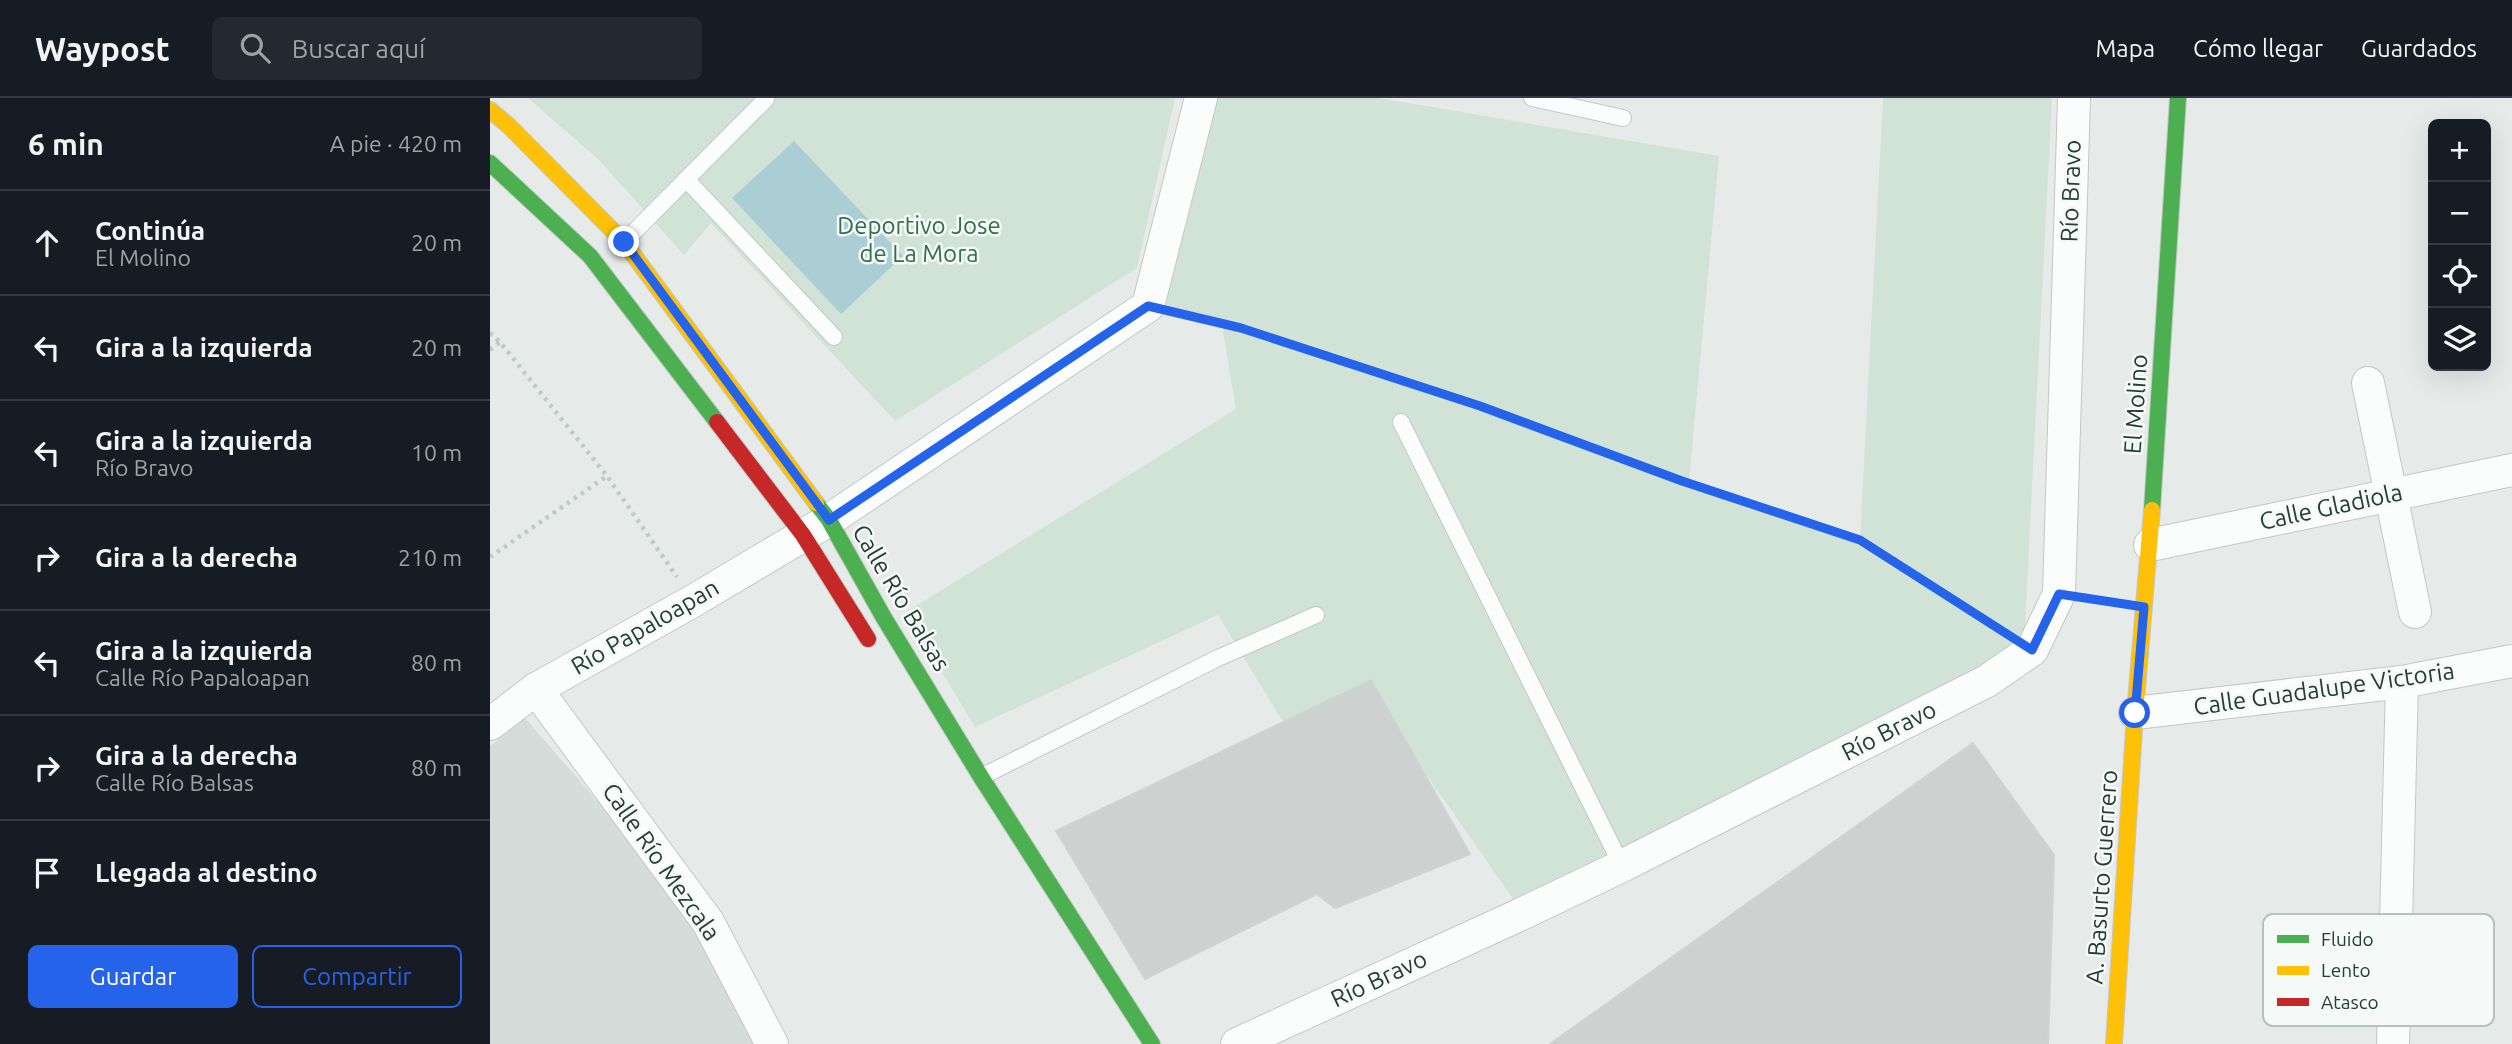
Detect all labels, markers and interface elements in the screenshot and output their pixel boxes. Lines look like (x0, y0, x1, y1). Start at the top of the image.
search box (212, 17, 702, 80)
icon: search (236, 29, 274, 67)
text: Waypost (35, 30, 170, 67)
text: Buscar aquí (292, 34, 425, 63)
text: Mapa (2095, 35, 2155, 62)
text: Cómo llegar (2193, 35, 2323, 62)
text: Guardados (2361, 35, 2477, 62)
map controls (2428, 119, 2491, 371)
button: + (2428, 119, 2491, 182)
text: 6 min (28, 127, 104, 161)
text: A pie · 420 m (330, 131, 462, 156)
street label: Río Bravo (2055, 139, 2086, 243)
button: − (2428, 182, 2491, 245)
park label: Deportivo Jose de La Mora (837, 212, 1001, 267)
text: Continúa (95, 216, 205, 245)
icon: ahead (28, 224, 66, 262)
route end (608, 226, 639, 257)
text: 20 m (411, 230, 462, 255)
text: El Molino (95, 245, 191, 270)
button: locate (2428, 245, 2491, 308)
button: layers (2428, 308, 2491, 371)
icon: left (28, 329, 66, 367)
text: Gira a la izquierda (95, 333, 313, 362)
text: 20 m (411, 335, 462, 360)
street label: El Molino (2119, 353, 2152, 455)
text: Gira a la izquierda (95, 426, 313, 455)
icon: left (28, 434, 66, 472)
text: 10 m (411, 440, 462, 465)
text: Río Bravo (95, 455, 193, 480)
street label: Calle Gladiola (2257, 478, 2405, 535)
street label: Calle Río Balsas (847, 520, 956, 676)
icon: right (28, 539, 66, 577)
text: Gira a la derecha (95, 543, 298, 572)
text: 210 m (398, 545, 462, 570)
street label: Río Papaloapan (566, 573, 723, 680)
text: Gira a la izquierda (95, 636, 313, 665)
icon: left (28, 644, 66, 682)
text: 80 m (411, 650, 462, 675)
street label: Calle Guadalupe Victoria (2192, 657, 2456, 720)
text: Calle Río Papaloapan (95, 665, 310, 690)
street label: Río Bravo (1837, 695, 1941, 766)
route start (2119, 697, 2150, 728)
text: Gira a la derecha (95, 741, 298, 770)
icon: right (28, 749, 66, 787)
text: 80 m (411, 755, 462, 780)
street label: A. Basurto Guerrero (2081, 769, 2122, 985)
text: Calle Río Balsas (95, 770, 254, 795)
street label: Calle Río Mezcala (597, 778, 726, 946)
icon: arrive (28, 854, 66, 892)
text: Llegada al destino (95, 858, 318, 887)
legend (2263, 914, 2494, 1026)
text: Fluido (2321, 928, 2374, 950)
button: Guardar (28, 945, 238, 1008)
button: Compartir (252, 945, 462, 1008)
street label: Río Bravo (1327, 945, 1431, 1012)
text: Lento (2321, 959, 2371, 981)
text: Atasco (2321, 991, 2379, 1013)

